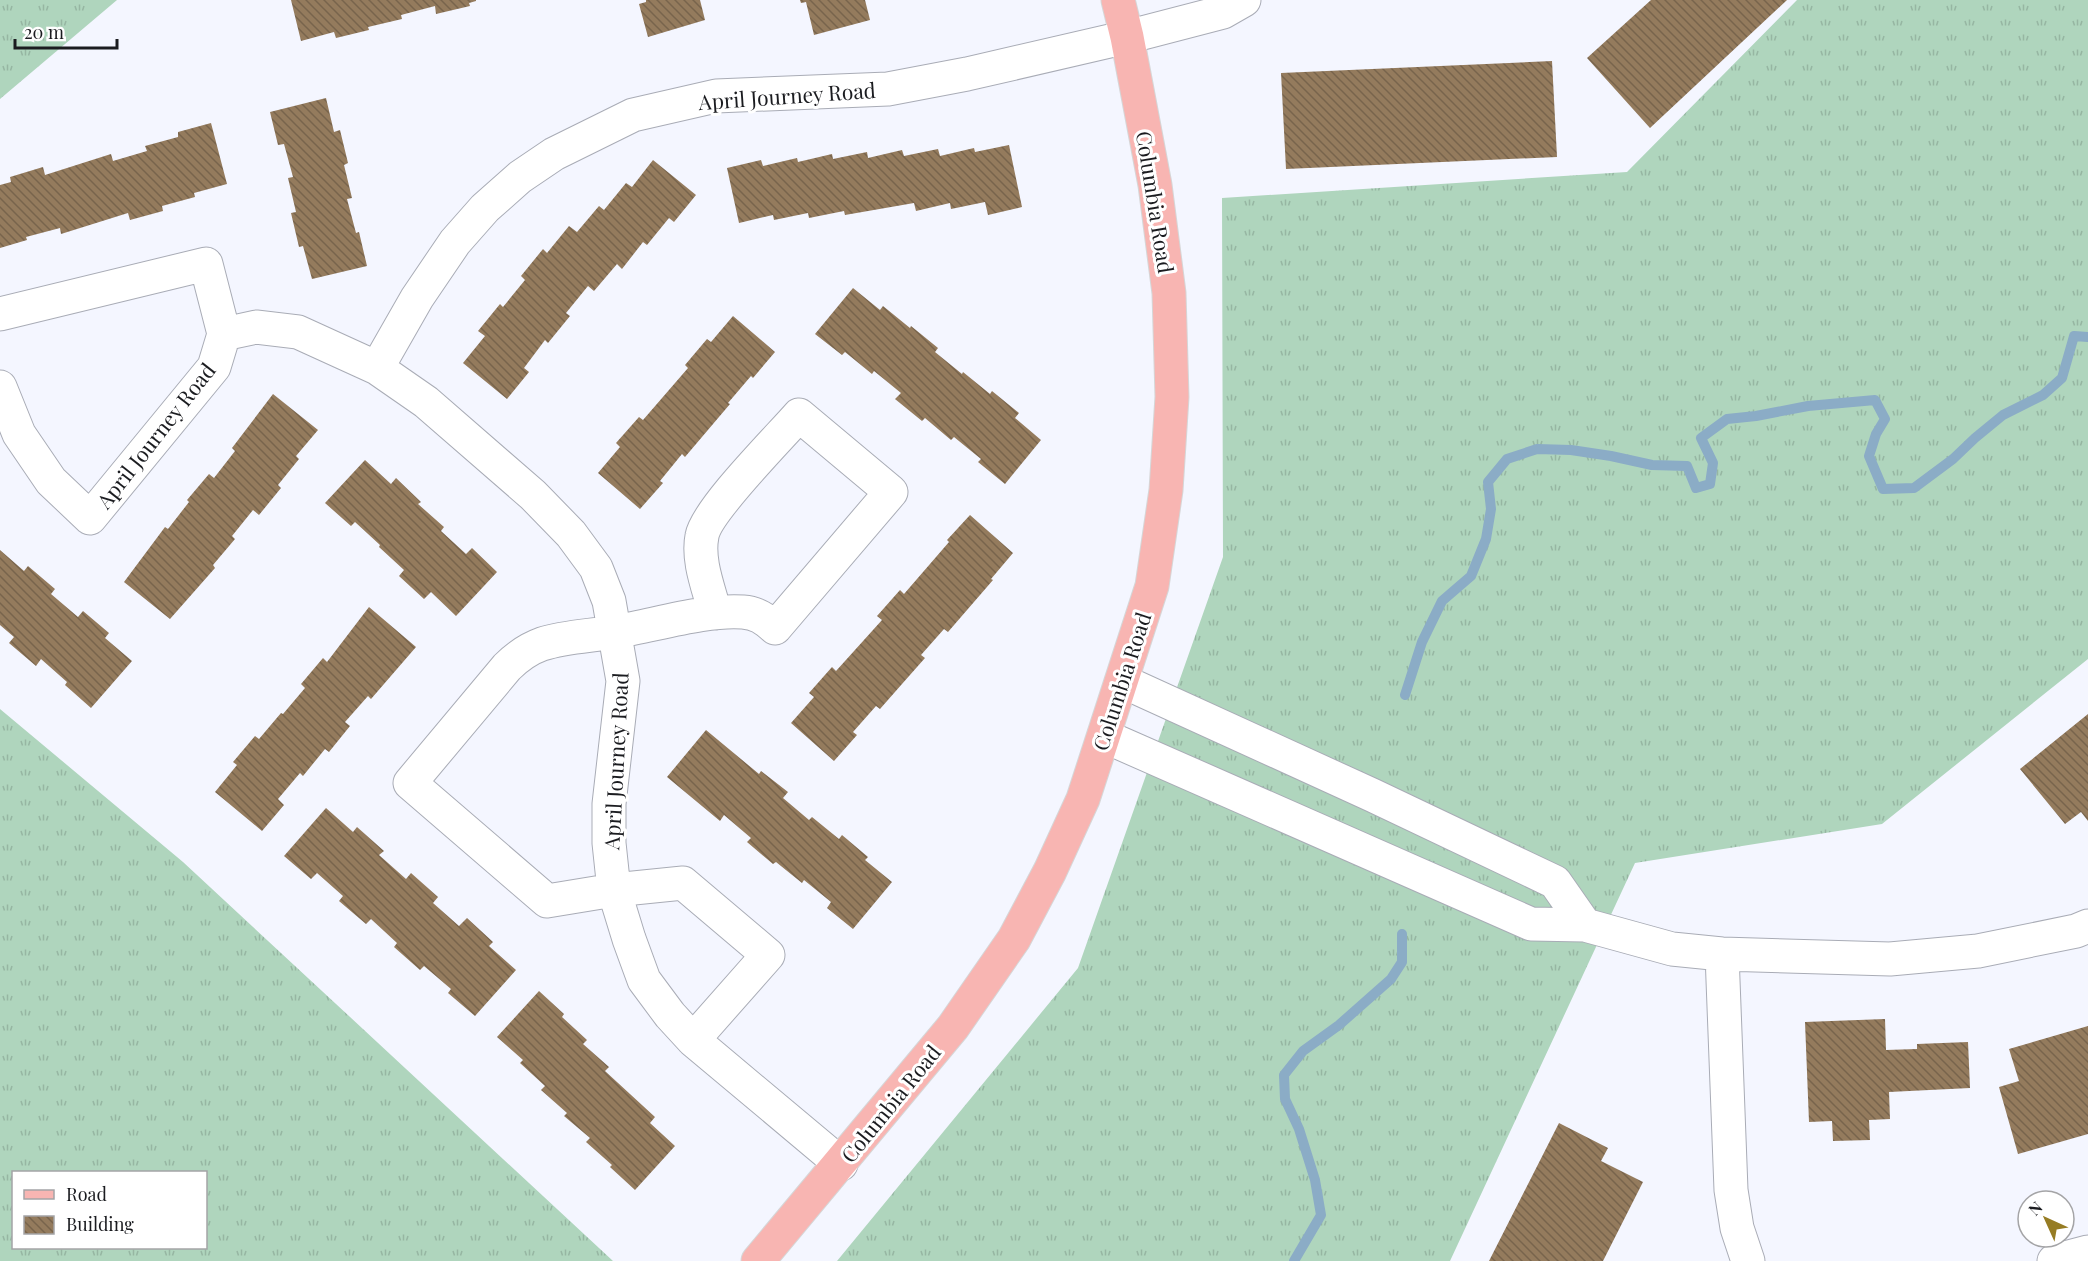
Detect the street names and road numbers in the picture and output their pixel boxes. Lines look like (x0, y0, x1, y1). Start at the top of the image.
street label: April Journey Road (696, 75, 877, 115)
street label: Columbia Road (1131, 129, 1181, 275)
street label: April Journey Road (89, 356, 221, 514)
street label: Columbia Road (1085, 608, 1157, 754)
street label: April Journey Road (596, 672, 634, 851)
street label: Columbia Road (834, 1038, 946, 1168)

